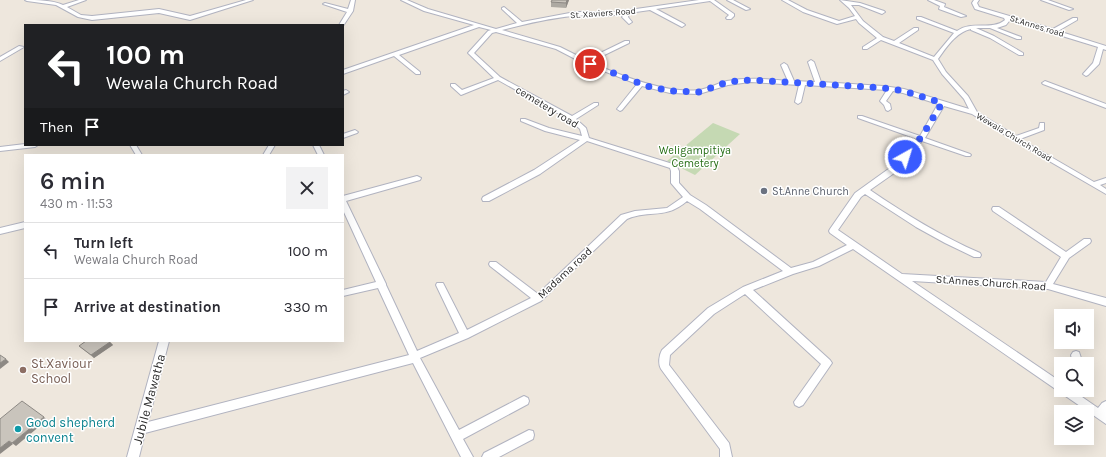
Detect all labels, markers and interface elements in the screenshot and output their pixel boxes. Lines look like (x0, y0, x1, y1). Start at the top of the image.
street label: St. Xaviers Road (570, 6, 636, 20)
street label: St.Annes road (1009, 13, 1065, 39)
text: 100 m (106, 38, 185, 71)
icon: left (40, 40, 92, 92)
pin (573, 47, 607, 81)
icon: arrive (579, 53, 601, 75)
text: Wewala Church Road (106, 72, 278, 94)
street label: cemetery road (513, 83, 581, 131)
street label: Wewala Church Road (975, 111, 1053, 163)
icon: arrive (81, 116, 103, 138)
text: Then (40, 118, 73, 136)
position arrow (884, 136, 926, 178)
park label: Weligampitiya Cemetery (659, 144, 731, 170)
text: 6 min (40, 167, 106, 195)
button: close (286, 167, 328, 209)
place label: St.Anne Church (772, 185, 849, 198)
marker: St.Anne Church (759, 186, 769, 196)
text: 430 m · 11:53 (40, 196, 113, 211)
text: Turn left (74, 234, 133, 252)
icon: left (40, 240, 62, 262)
text: 100 m (288, 242, 328, 260)
street label: Madama road (535, 245, 595, 301)
text: Wewala Church Road (74, 252, 198, 267)
street label: St.Annes Church Road (935, 273, 1047, 293)
icon: arrive (40, 296, 62, 318)
text: Arrive at destination (74, 298, 221, 316)
text: 330 m (284, 298, 328, 316)
map controls (1054, 309, 1094, 445)
button: sound (1054, 309, 1094, 349)
street label: Jubile Mawatha (130, 352, 168, 446)
place label: St.Xaviour School (31, 356, 92, 386)
button: search (1054, 357, 1094, 397)
marker: St.Xaviour School (18, 365, 28, 375)
button: layers (1054, 405, 1094, 445)
place label: Good shepherd convent (26, 415, 115, 445)
marker: Good shepherd convent (13, 424, 23, 434)

